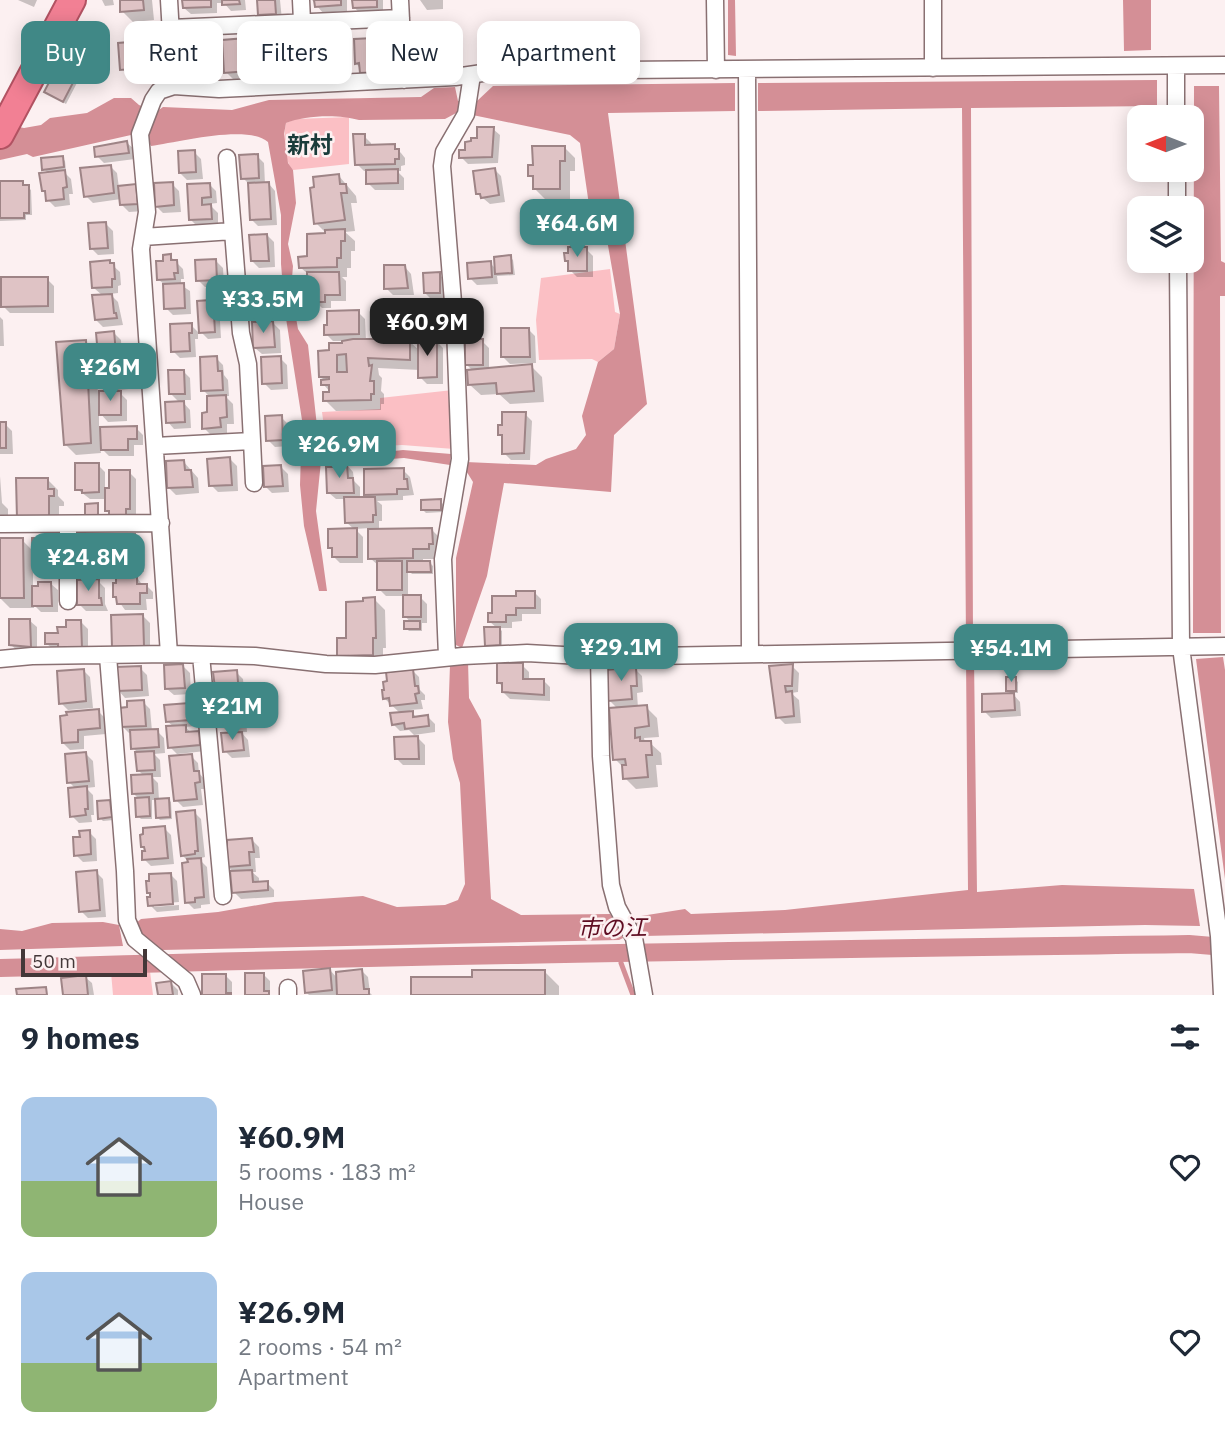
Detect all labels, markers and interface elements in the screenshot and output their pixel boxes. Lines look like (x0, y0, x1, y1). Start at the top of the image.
chip: Buy (21, 21, 110, 84)
chip: Rent (124, 21, 223, 84)
chip: Filters (237, 21, 352, 84)
chip: New (366, 21, 463, 84)
chip: Apartment (477, 21, 640, 84)
north arrow (1127, 105, 1204, 182)
map controls (1127, 105, 1204, 273)
district label: 新村 (287, 129, 333, 159)
button: layers (1127, 196, 1204, 273)
pin: ¥64.6M (520, 200, 634, 259)
text: ¥64.6M (536, 207, 618, 237)
pin: ¥33.5M (206, 276, 320, 335)
text: ¥33.5M (222, 283, 304, 313)
pin: ¥60.9M (370, 298, 484, 358)
text: ¥60.9M (386, 306, 468, 336)
pin: ¥26M (69, 344, 151, 403)
text: ¥26M (79, 351, 141, 381)
pin: ¥26.9M (282, 420, 396, 480)
text: ¥26.9M (298, 428, 380, 458)
pin: ¥24.8M (31, 534, 145, 593)
text: ¥24.8M (47, 541, 129, 571)
pin: ¥29.1M (564, 624, 678, 683)
pin: ¥54.1M (954, 624, 1068, 684)
text: ¥29.1M (580, 631, 662, 661)
text: ¥54.1M (970, 632, 1052, 662)
pin: ¥21M (191, 682, 273, 742)
text: ¥21M (201, 690, 263, 720)
water label: 市の江 (577, 911, 650, 943)
scale bar (21, 946, 147, 978)
text: 50 m (32, 949, 76, 973)
text: 9 homes (21, 1018, 140, 1057)
icon: filters (1166, 1018, 1204, 1056)
text: ¥60.9M (238, 1117, 345, 1156)
icon: home (77, 1125, 161, 1209)
icon: heart (1166, 1148, 1204, 1186)
text: 5 rooms · 183 m² (238, 1156, 416, 1186)
text: House (238, 1186, 304, 1216)
text: ¥26.9M (238, 1292, 345, 1331)
icon: home (77, 1300, 161, 1384)
icon: heart (1166, 1323, 1204, 1361)
text: 2 rooms · 54 m² (238, 1331, 402, 1361)
text: Apartment (238, 1361, 349, 1391)

